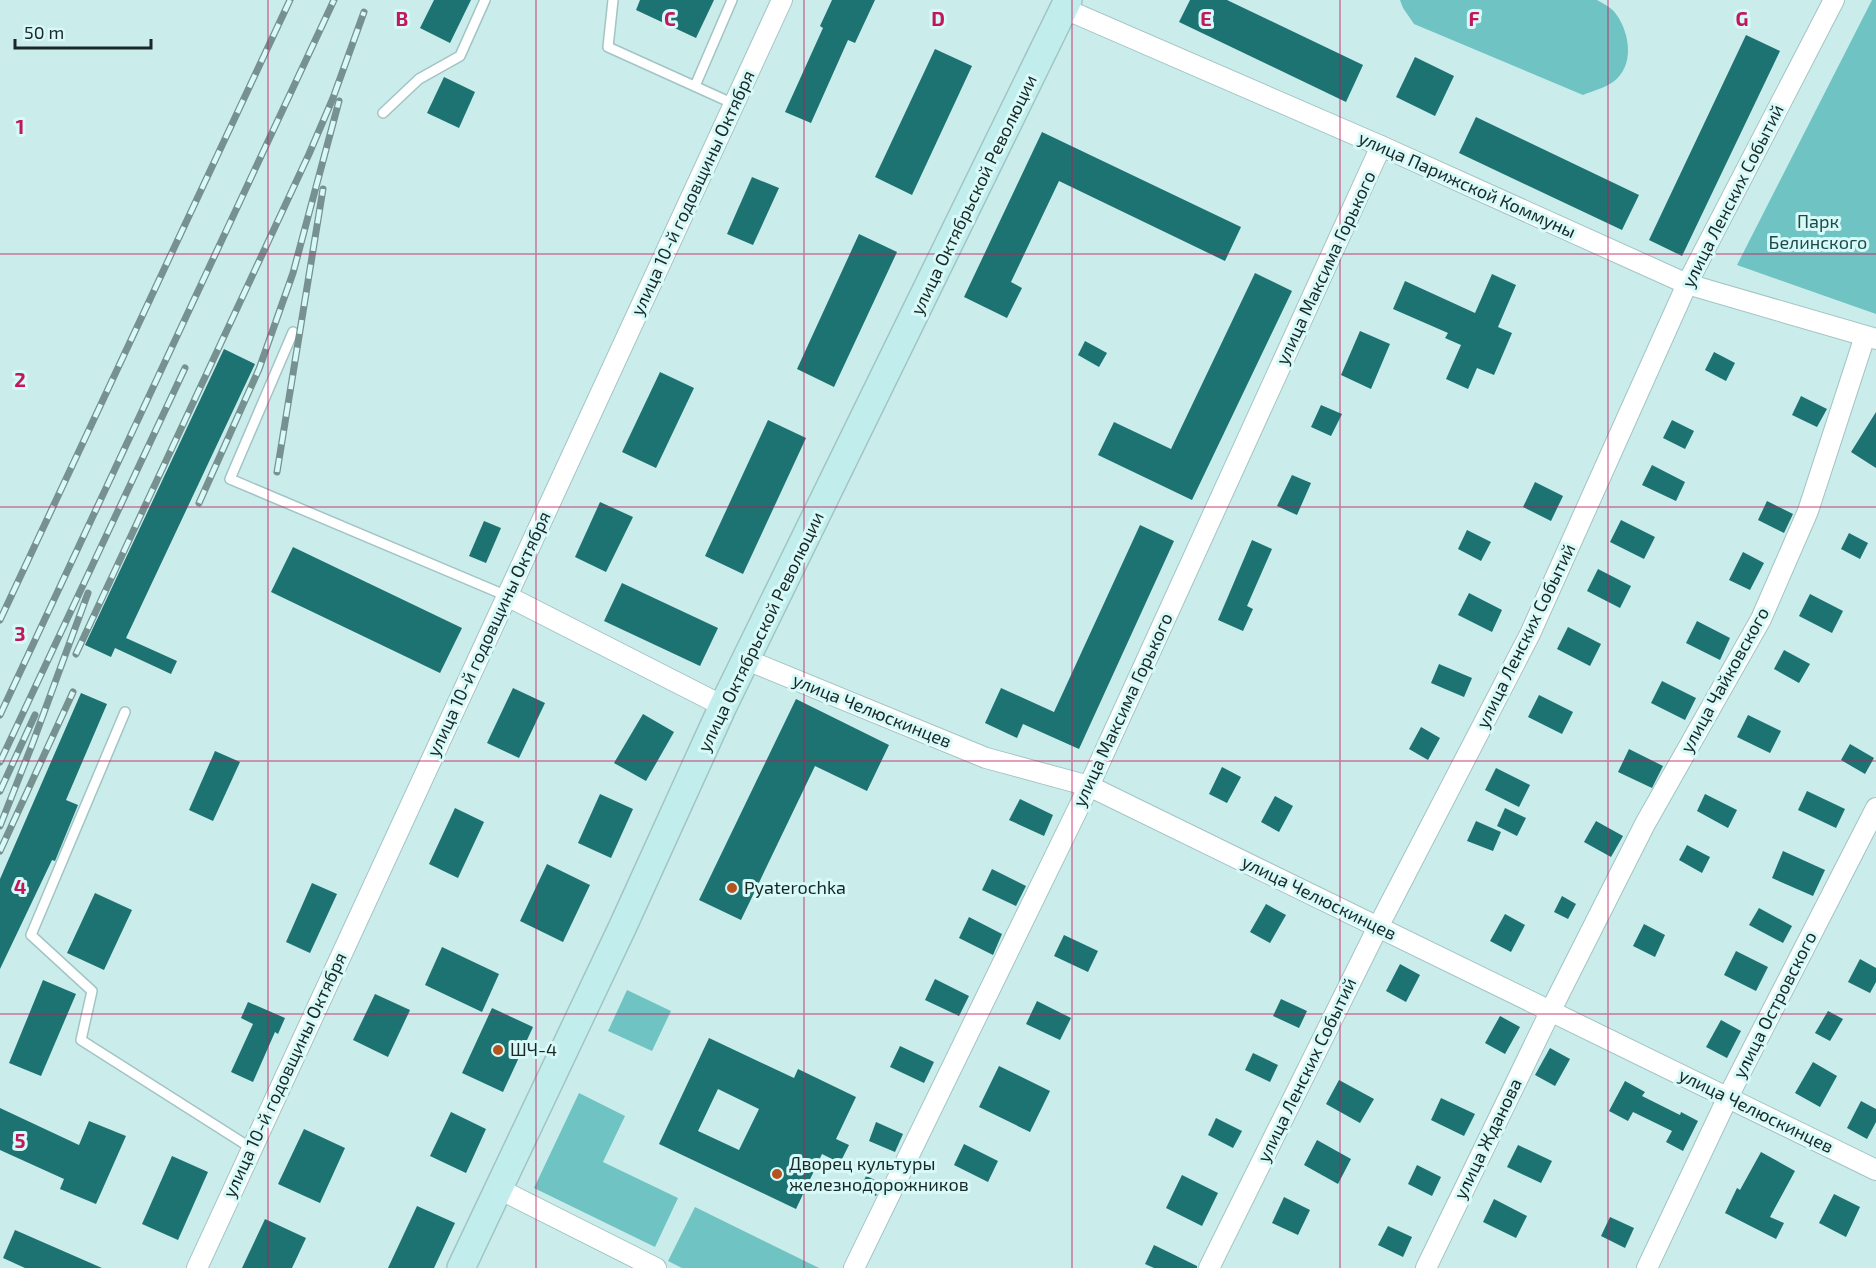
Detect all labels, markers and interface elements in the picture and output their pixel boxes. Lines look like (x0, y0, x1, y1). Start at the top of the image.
text: B (396, 6, 408, 30)
text: C (664, 6, 676, 30)
text: D (931, 6, 945, 30)
text: E (1200, 6, 1212, 30)
text: F (1468, 6, 1480, 30)
text: G (1736, 6, 1748, 30)
scale bar (15, 12, 152, 50)
text: 50 m (24, 21, 64, 43)
street label: улица 10-й годовщины Октября (626, 67, 759, 319)
street label: улица Октябрьской Революции (905, 71, 1041, 318)
street label: улица Ленских Событий (1676, 100, 1788, 291)
text: 1 (16, 114, 24, 138)
street label: улица Парижской Коммуны (1355, 126, 1580, 242)
street label: улица Максима Горького (1270, 167, 1380, 368)
park label: Парк Белинского (1769, 210, 1867, 253)
text: 2 (14, 367, 26, 391)
street label: улица 10-й годовщины Октября (422, 508, 555, 760)
street label: улица Октябрьской Революции (692, 508, 828, 755)
street label: улица Ленских Событий (1471, 540, 1579, 731)
street label: улица Чайковского (1675, 603, 1773, 756)
street label: улица Максима Горького (1067, 609, 1177, 810)
text: 3 (14, 621, 26, 645)
street label: улица Челюскинцев (790, 668, 955, 752)
street label: улица Челюскинцев (1238, 850, 1400, 944)
text: 4 (14, 874, 27, 898)
place label: Pyaterochka (744, 876, 846, 898)
marker: Pyaterochka (725, 881, 739, 895)
street label: улица Островского (1728, 927, 1821, 1082)
street label: улица 10-й годовщины Октября (218, 949, 351, 1201)
street label: улица Ленских Событий (1252, 974, 1360, 1165)
place label: ШЧ-4 (510, 1038, 557, 1060)
marker: ШЧ-4 (491, 1043, 505, 1057)
street label: улица Челюскинцев (1675, 1063, 1837, 1157)
street label: улица Жданова (1448, 1075, 1526, 1203)
text: 5 (14, 1128, 26, 1152)
place label: Дворец культуры железнодорожников (789, 1152, 969, 1195)
marker: Дворец культуры железнодорожников (770, 1167, 784, 1181)

